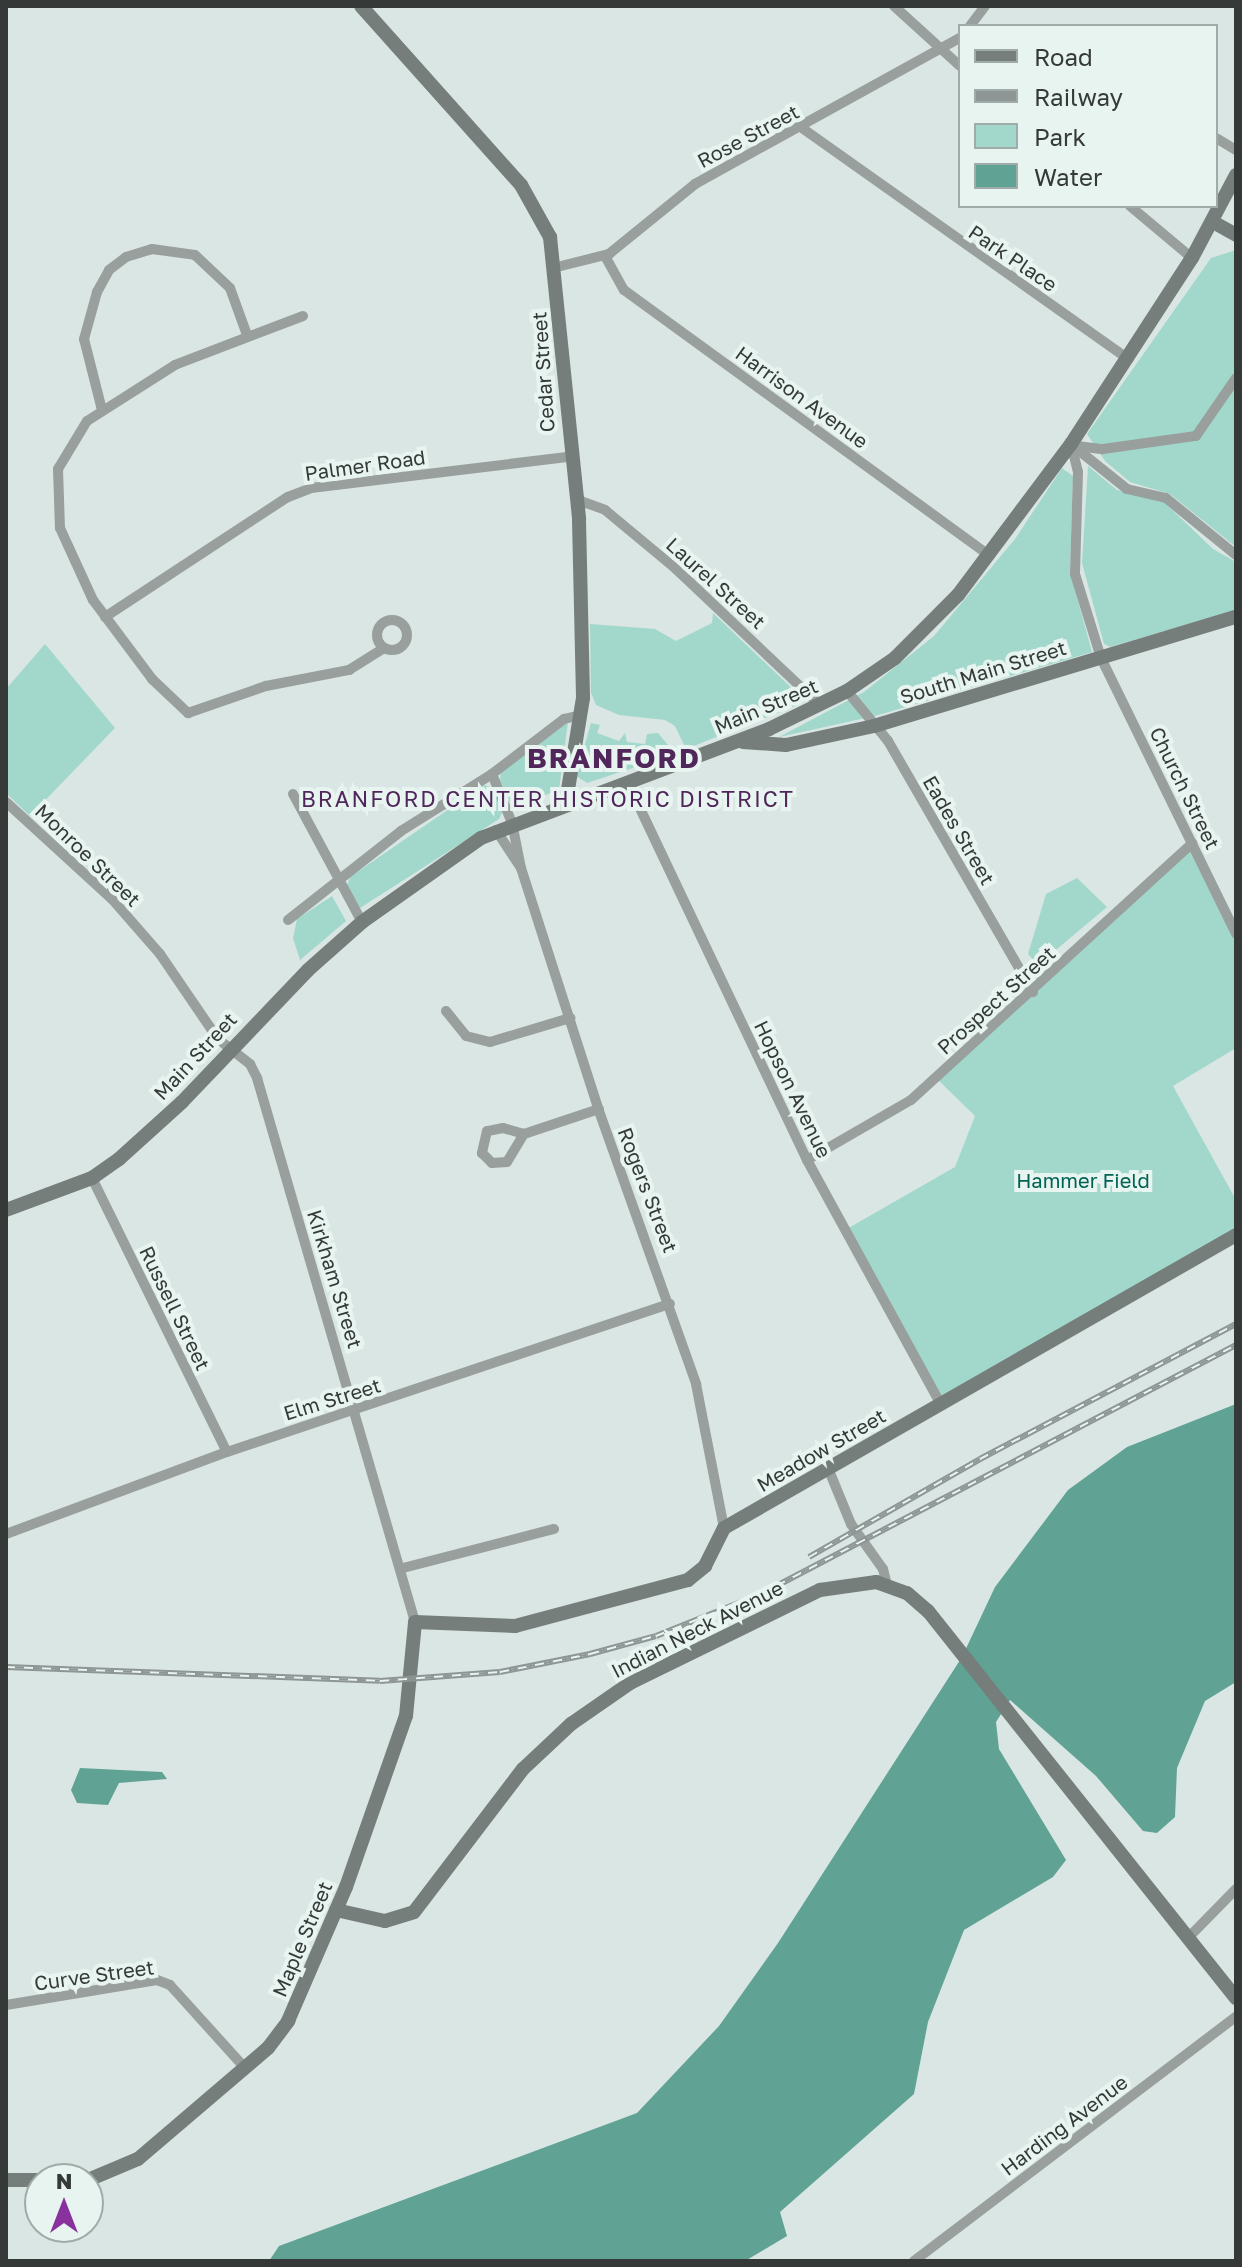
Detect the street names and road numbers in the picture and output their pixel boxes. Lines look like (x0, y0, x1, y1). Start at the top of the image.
street label: Rose Street (693, 99, 803, 173)
street label: Park Place (964, 220, 1062, 296)
street label: Cedar Street (527, 311, 559, 433)
street label: Harrison Avenue (731, 341, 873, 453)
street label: Palmer Road (303, 445, 427, 485)
street label: Laurel Street (662, 532, 770, 634)
street label: South Main Street (897, 635, 1069, 709)
street label: Main Street (711, 673, 821, 739)
street label: Church Street (1145, 723, 1225, 853)
street label: Eades Street (918, 771, 1000, 889)
street label: Monroe Street (30, 799, 146, 911)
street label: Prospect Street (932, 941, 1060, 1059)
street label: Main Street (149, 1007, 241, 1105)
street label: Hopson Avenue (749, 1016, 837, 1162)
street label: Rogers Street (613, 1124, 683, 1256)
street label: Kirkham Street (303, 1207, 367, 1351)
street label: Russell Street (135, 1242, 215, 1374)
street label: Elm Street (280, 1373, 384, 1425)
street label: Meadow Street (752, 1403, 890, 1497)
street label: Indian Neck Avenue (607, 1575, 787, 1683)
street label: Maple Street (267, 1878, 337, 2000)
street label: Curve Street (33, 1955, 155, 1995)
street label: Harding Avenue (996, 2070, 1132, 2180)

